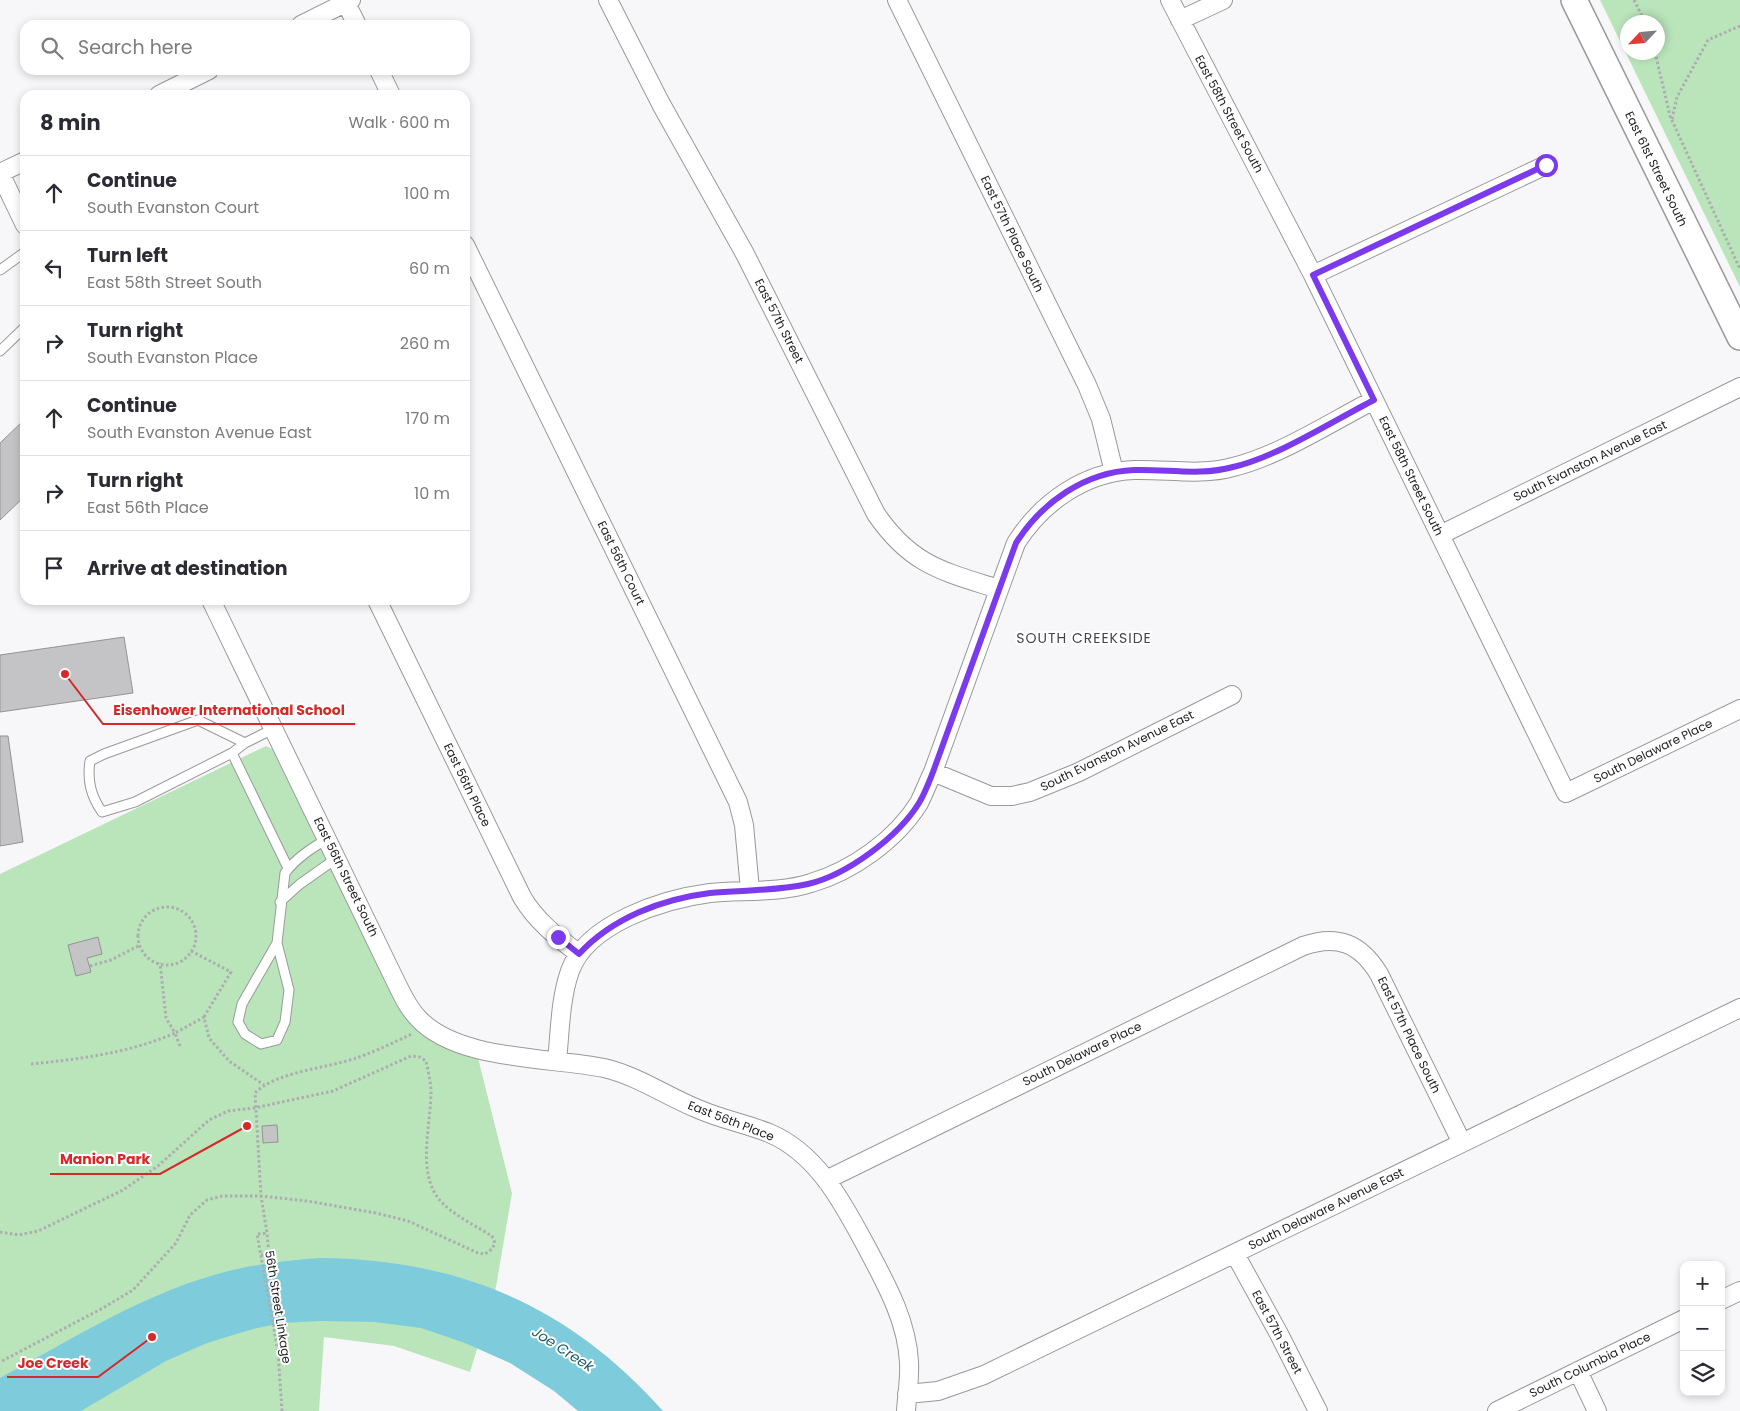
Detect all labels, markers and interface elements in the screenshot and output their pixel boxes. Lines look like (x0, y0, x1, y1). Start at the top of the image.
north arrow (1620, 15, 1665, 60)
search box (20, 20, 470, 75)
icon: search (38, 34, 66, 62)
text: Search here (78, 34, 192, 61)
street label: East 58th Street South (1191, 52, 1268, 176)
text: 8 min (40, 108, 101, 137)
street label: East 61st Street South (1621, 108, 1692, 229)
text: Walk · 600 m (348, 111, 450, 134)
route start (1535, 154, 1558, 177)
text: Continue (87, 167, 177, 194)
street label: East 57th Place South (977, 173, 1048, 295)
icon: ahead (40, 179, 68, 207)
text: 100 m (404, 182, 450, 205)
text: South Evanston Court (87, 196, 259, 219)
text: Turn left (87, 242, 168, 269)
icon: left (40, 254, 68, 282)
text: 60 m (409, 257, 450, 280)
text: East 58th Street South (87, 271, 262, 294)
street label: East 57th Street (751, 276, 808, 366)
text: Turn right (87, 317, 183, 344)
icon: right (40, 329, 68, 357)
text: 260 m (400, 332, 450, 355)
text: South Evanston Place (87, 346, 258, 369)
text: Continue (87, 392, 177, 419)
icon: ahead (40, 404, 68, 432)
text: 170 m (405, 407, 450, 430)
street label: East 58th Street South (1375, 413, 1448, 538)
street label: South Evanston Avenue East (1510, 416, 1669, 505)
text: South Evanston Avenue East (87, 421, 312, 444)
text: Turn right (87, 467, 183, 494)
icon: right (40, 479, 68, 507)
text: 10 m (414, 482, 450, 505)
text: East 56th Place (87, 496, 209, 519)
street label: East 56th Court (594, 518, 649, 608)
icon: arrive (40, 554, 68, 582)
text: Arrive at destination (87, 555, 288, 582)
district label: SOUTH CREEKSIDE (1016, 628, 1152, 648)
callout: Eisenhower International School (103, 695, 355, 724)
text: Eisenhower International School (113, 700, 345, 720)
street label: South Evanston Avenue East (1037, 706, 1196, 795)
street label: South Delaware Place (1590, 714, 1715, 787)
street label: East 56th Place (440, 740, 495, 830)
street label: East 56th Street South (310, 814, 383, 940)
route end (547, 926, 570, 949)
street label: East 57th Place South (1374, 974, 1445, 1096)
street label: South Delaware Place (1019, 1017, 1144, 1090)
street label: East 56th Place (686, 1096, 777, 1145)
callout: Manion Park (50, 1145, 160, 1174)
text: Manion Park (60, 1149, 150, 1169)
street label: South Delaware Avenue East (1245, 1163, 1406, 1254)
street label: 56th Street Linkage (261, 1249, 296, 1365)
map controls (1680, 1261, 1725, 1396)
button: + (1680, 1261, 1725, 1306)
street label: East 57th Street (1248, 1287, 1307, 1377)
button: − (1680, 1306, 1725, 1351)
water label: Joe Creek (528, 1322, 598, 1377)
street label: South Columbia Place (1526, 1328, 1653, 1401)
callout: Joe Creek (7, 1348, 98, 1377)
button: layers (1680, 1351, 1725, 1396)
text: Joe Creek (17, 1353, 89, 1373)

